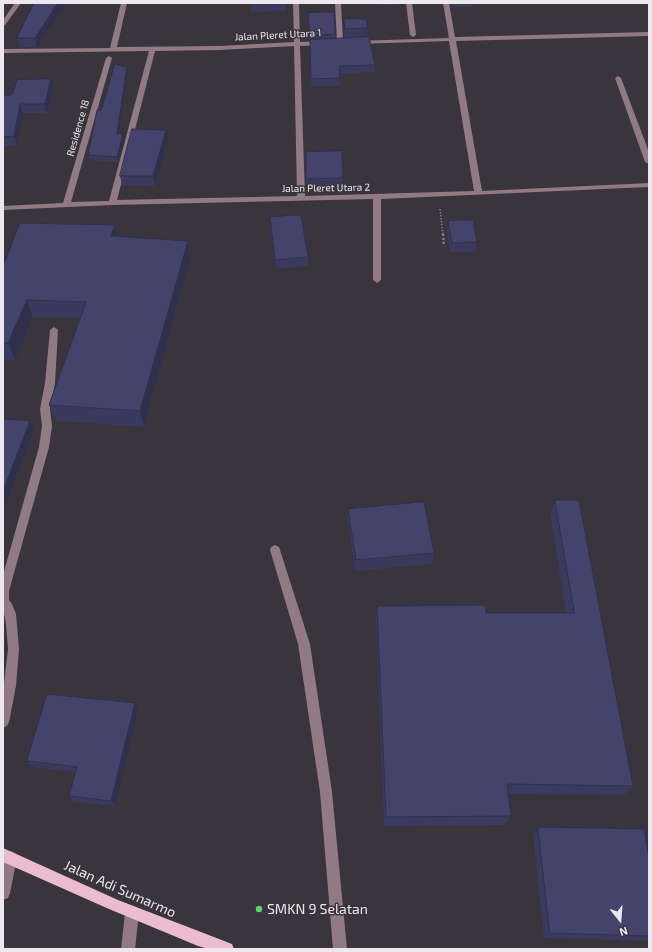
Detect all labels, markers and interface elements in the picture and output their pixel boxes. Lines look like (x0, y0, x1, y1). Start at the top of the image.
street label: Jalan Pleret Utara 1 (234, 27, 322, 43)
street label: Residence 18 (64, 98, 92, 158)
street label: Jalan Pleret Utara 2 (282, 181, 370, 195)
street label: Jalan Adi Sumarmo (62, 857, 178, 921)
north arrow (600, 900, 640, 940)
place label: SMKN 9 Selatan (267, 901, 368, 917)
marker: SMKN 9 Selatan (254, 904, 264, 914)
text: N (618, 925, 629, 939)

